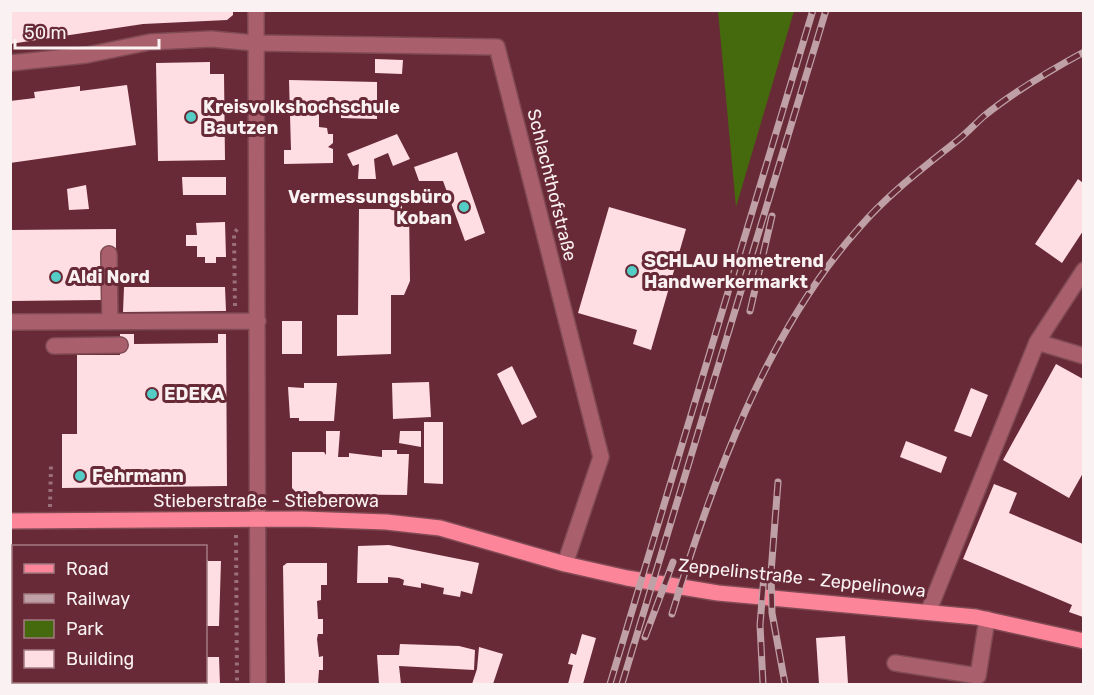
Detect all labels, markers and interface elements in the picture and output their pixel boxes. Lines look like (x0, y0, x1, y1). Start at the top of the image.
scale bar (15, 12, 159, 50)
text: 50 m (24, 22, 67, 44)
place label: Kreisvolkshochschule Bautzen (203, 96, 400, 139)
street label: Schlachthofstraße (522, 107, 582, 263)
marker: Kreisvolkshochschule Bautzen (184, 110, 198, 124)
place label: Vermessungsbüro Koban (288, 186, 452, 229)
marker: Vermessungsbüro Koban (457, 200, 471, 214)
place label: SCHLAU Hometrend Handwerkermarkt (644, 250, 824, 293)
marker: SCHLAU Hometrend Handwerkermarkt (625, 264, 639, 278)
place label: Aldi Nord (68, 266, 150, 288)
marker: Aldi Nord (49, 270, 63, 284)
place label: EDEKA (164, 383, 225, 405)
marker: EDEKA (145, 387, 159, 401)
place label: Fehrmann (92, 465, 184, 487)
marker: Fehrmann (73, 469, 87, 483)
street label: Stieberstraße - Stieberowa (153, 490, 379, 512)
legend (12, 545, 207, 683)
street label: Zeppelinstraße - Zeppelinowa (677, 554, 927, 602)
text: Road (66, 558, 109, 580)
text: Railway (66, 588, 130, 610)
text: Park (66, 618, 104, 640)
text: Building (66, 648, 134, 670)

